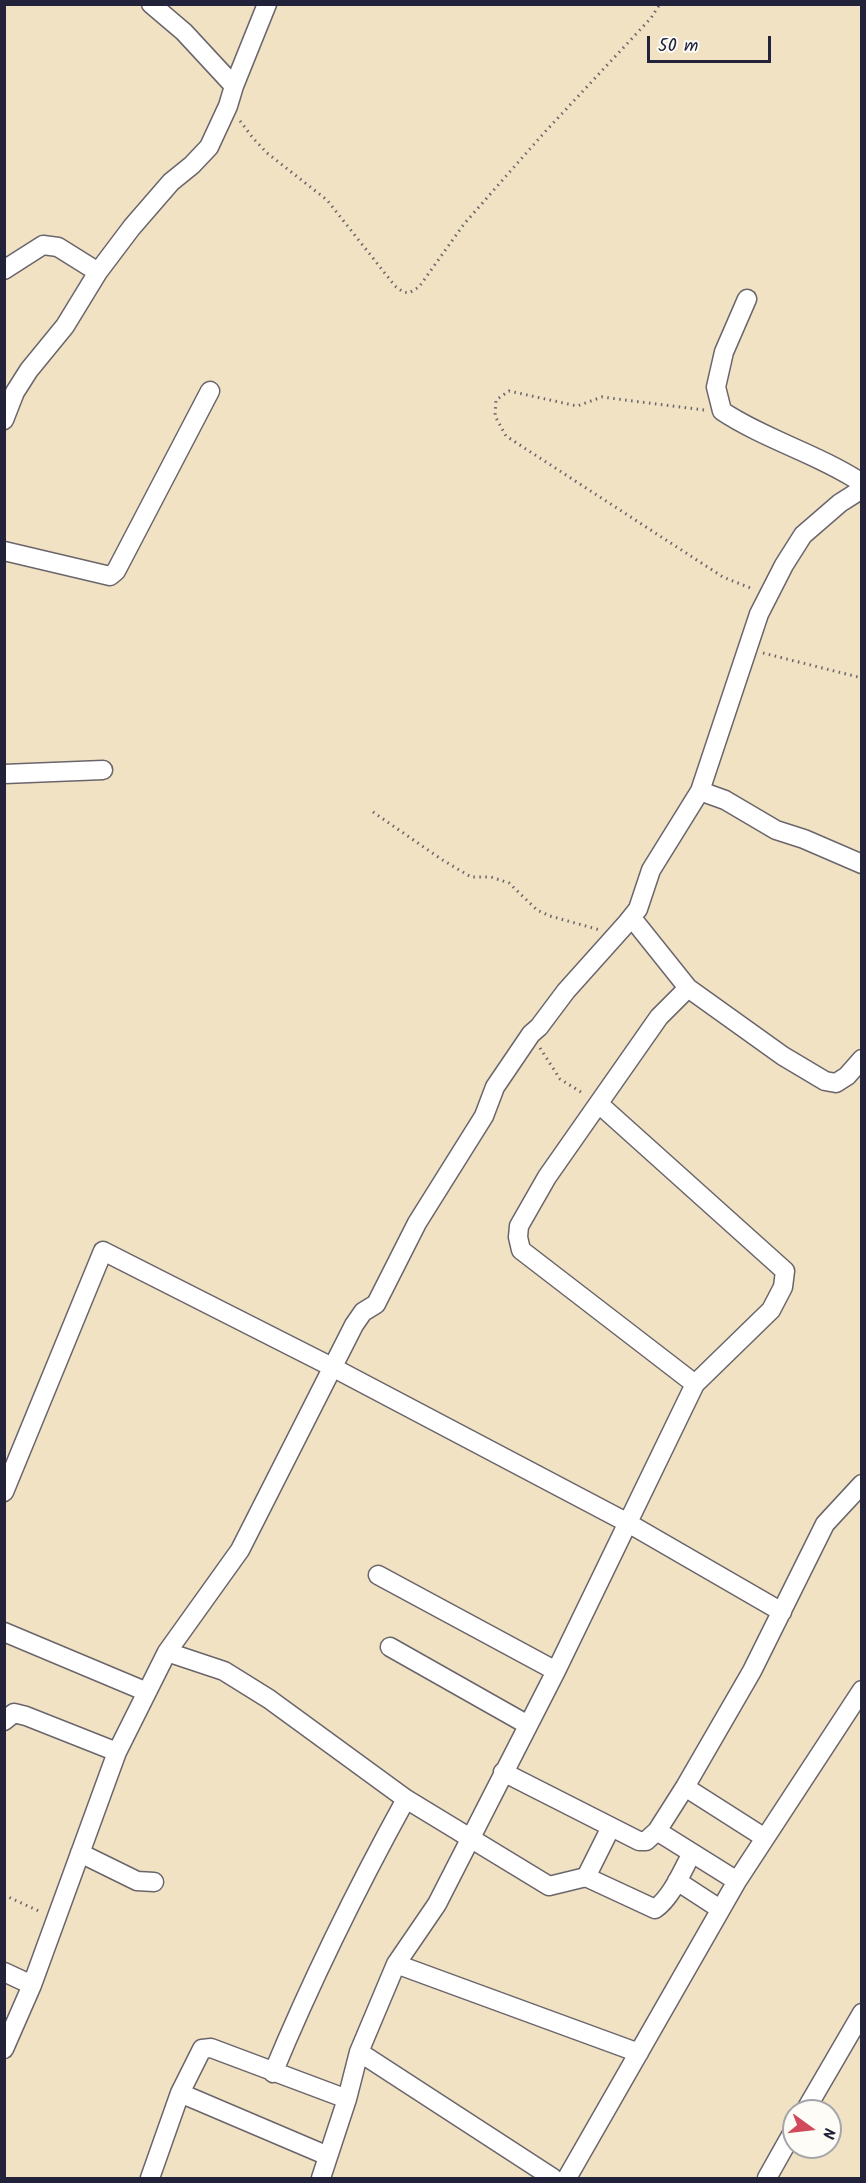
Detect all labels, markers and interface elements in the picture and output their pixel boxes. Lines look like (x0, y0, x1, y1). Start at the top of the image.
scale bar (650, 24, 774, 62)
text: 50 m (658, 32, 698, 61)
north arrow (782, 2099, 842, 2159)
text: N (815, 2125, 841, 2141)

